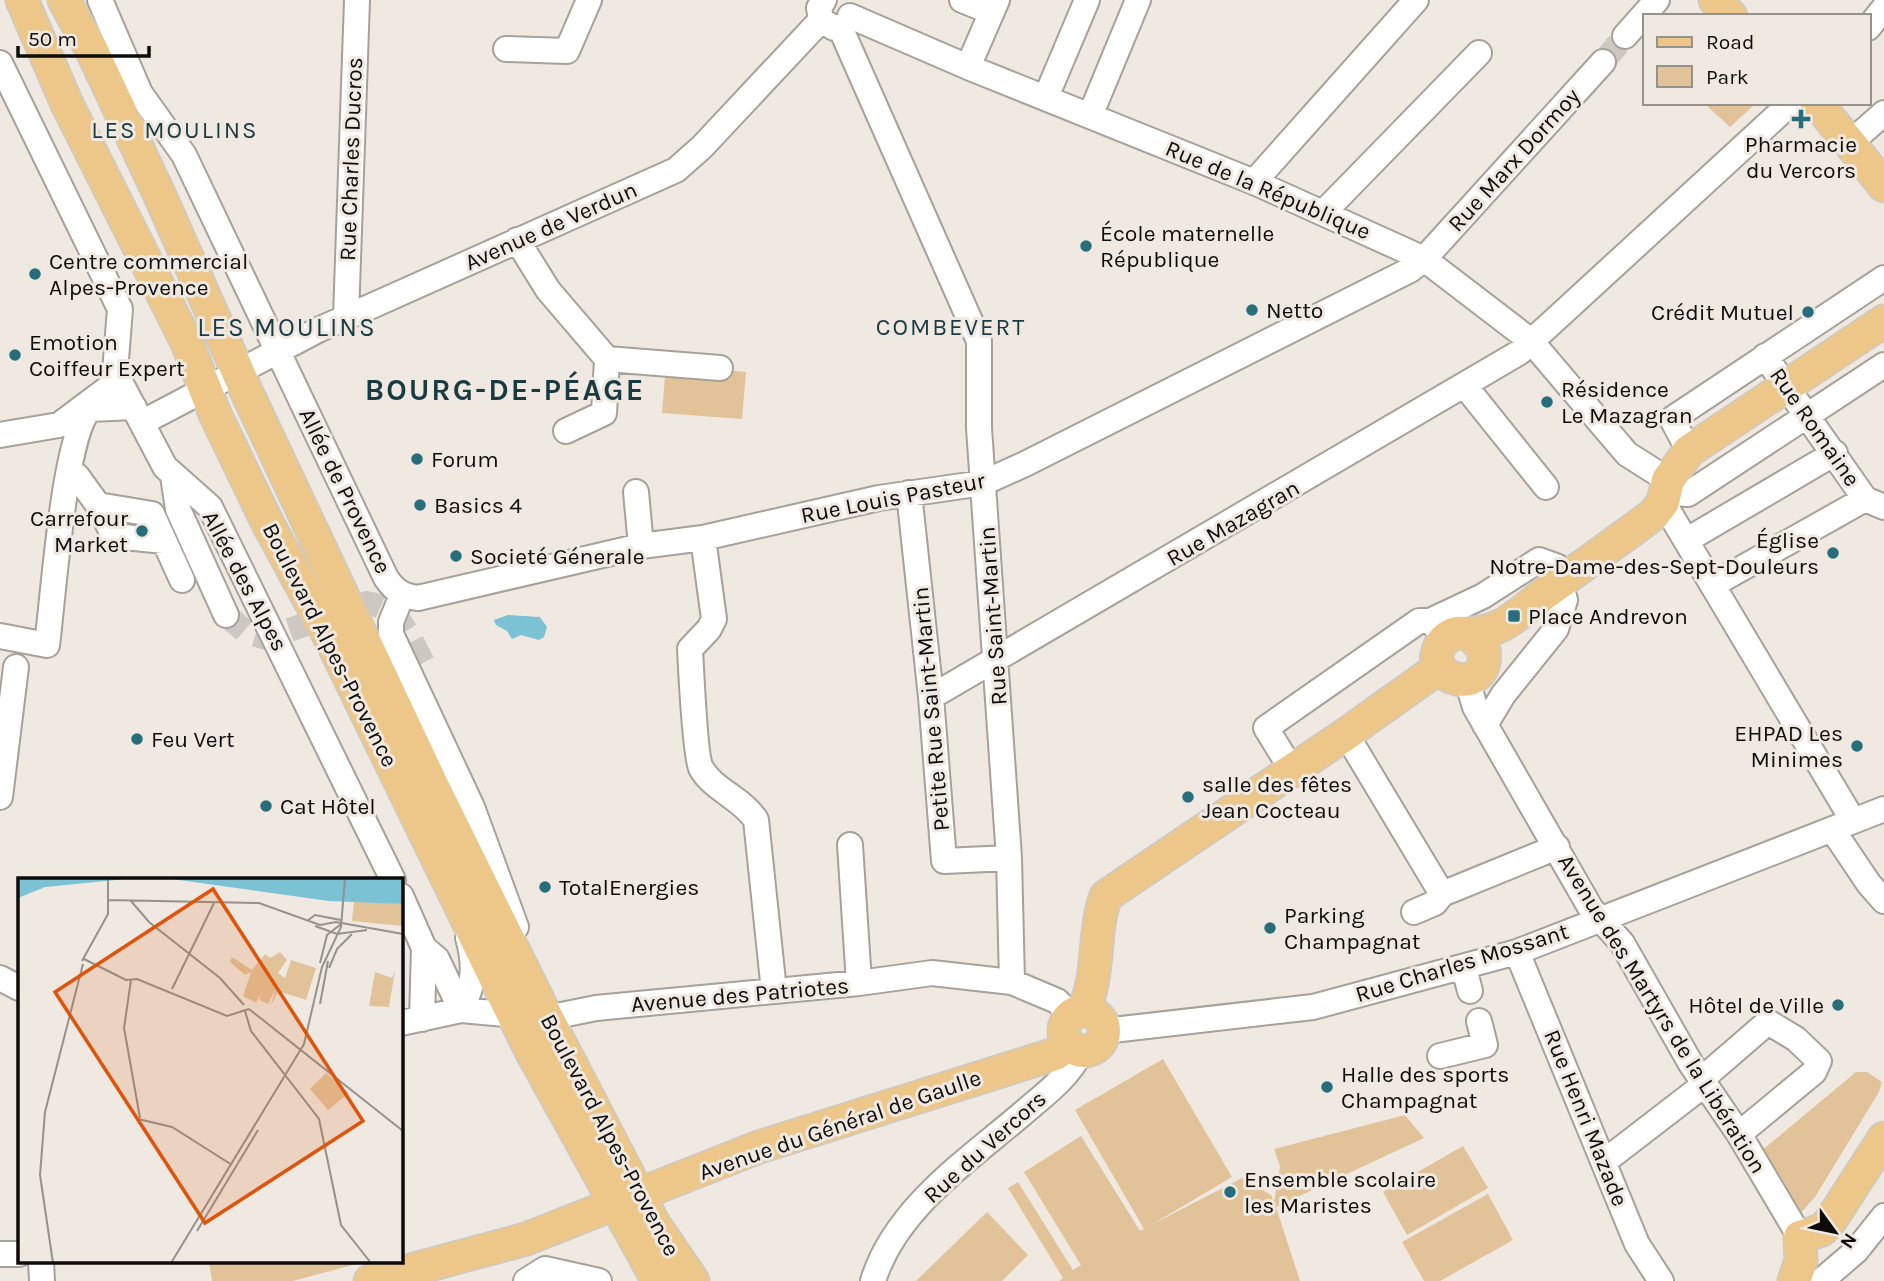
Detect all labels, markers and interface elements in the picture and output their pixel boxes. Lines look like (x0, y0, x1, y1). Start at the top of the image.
scale bar (18, 14, 149, 58)
legend (1643, 14, 1870, 105)
text: 50 m (28, 27, 77, 51)
text: Road (1706, 30, 1754, 54)
street label: Rue Charles Ducros (334, 57, 368, 261)
text: Park (1706, 65, 1749, 89)
street label: Rue Marx Dormoy (1442, 82, 1586, 237)
marker: Pharmacie du Vercors (1793, 111, 1809, 127)
district label: LES MOULINS (91, 116, 259, 144)
place label: Pharmacie du Vercors (1745, 131, 1857, 184)
street label: Rue de la République (1161, 135, 1375, 245)
street label: Avenue de Verdun (461, 176, 641, 276)
place label: École maternelle République (1100, 220, 1274, 273)
marker: École maternelle République (1078, 238, 1094, 254)
place label: Centre commercial Alpes-Provence (49, 248, 248, 301)
marker: Centre commercial Alpes-Provence (27, 266, 43, 282)
place label: Netto (1266, 297, 1323, 324)
place label: Crédit Mutuel (1651, 299, 1794, 326)
marker: Netto (1244, 302, 1260, 318)
marker: Crédit Mutuel (1800, 304, 1816, 320)
district label: LES MOULINS (197, 312, 377, 343)
district label: COMBEVERT (876, 313, 1026, 341)
place label: Emotion Coiffeur Expert (29, 329, 185, 382)
marker: Emotion Coiffeur Expert (7, 347, 23, 363)
street label: Rue Romaine (1764, 362, 1866, 492)
district label: BOURG-DE-PÉAGE (365, 370, 645, 408)
place label: Résidence Le Mazagran (1561, 376, 1693, 429)
marker: Résidence Le Mazagran (1539, 394, 1555, 410)
street label: Allée de Provence (293, 404, 397, 578)
place label: Forum (431, 446, 499, 473)
marker: Forum (409, 451, 425, 467)
street label: Rue Louis Pasteur (799, 467, 988, 529)
street label: Rue Mazagran (1162, 474, 1304, 572)
place label: Basics 4 (434, 492, 522, 519)
marker: Basics 4 (412, 497, 428, 513)
place label: Carrefour Market (30, 505, 129, 558)
street label: Allée des Alpes (197, 506, 293, 656)
street label: Boulevard Alpes-Provence (257, 518, 403, 772)
marker: Carrefour Market (134, 523, 150, 539)
street label: Rue Saint-Martin (973, 526, 1013, 706)
place label: Église Notre-Dame-des-Sept-Douleurs (1489, 527, 1819, 580)
place label: Societé Génerale (470, 543, 644, 570)
marker: Église Notre-Dame-des-Sept-Douleurs (1825, 545, 1841, 561)
marker: Societé Génerale (448, 548, 464, 564)
street label: Petite Rue Saint-Martin (907, 586, 955, 832)
place label: Place Andrevon (1528, 603, 1688, 630)
marker: Place Andrevon (1506, 608, 1522, 624)
place label: EHPAD Les Minimes (1734, 720, 1843, 773)
place label: Feu Vert (151, 726, 235, 753)
marker: Feu Vert (129, 731, 145, 747)
marker: EHPAD Les Minimes (1849, 738, 1865, 754)
place label: salle des fêtes Jean Cocteau (1202, 771, 1352, 824)
marker: salle des fêtes Jean Cocteau (1180, 789, 1196, 805)
place label: Cat Hôtel (280, 793, 376, 820)
marker: Cat Hôtel (258, 798, 274, 814)
street label: Avenue des Martyrs de la Libération (1552, 849, 1772, 1179)
place label: TotalEnergies (559, 874, 699, 901)
inset map (18, 878, 402, 1264)
marker: TotalEnergies (537, 879, 553, 895)
place label: Parking Champagnat (1284, 902, 1421, 955)
street label: Rue Charles Mossant (1352, 918, 1572, 1008)
marker: Parking Champagnat (1262, 920, 1278, 936)
street label: Avenue des Patriotes (630, 972, 850, 1018)
place label: Hôtel de Ville (1688, 992, 1824, 1019)
marker: Hôtel de Ville (1830, 997, 1846, 1013)
street label: Boulevard Alpes-Provence (535, 1009, 685, 1261)
street label: Rue Henri Mazade (1538, 1026, 1634, 1210)
place label: Halle des sports Champagnat (1341, 1061, 1509, 1114)
street label: Avenue du Général de Gaulle (695, 1064, 985, 1186)
marker: Halle des sports Champagnat (1319, 1079, 1335, 1095)
street label: Rue du Vercors (918, 1085, 1052, 1209)
place label: Ensemble scolaire les Maristes (1244, 1166, 1436, 1219)
marker: Ensemble scolaire les Maristes (1222, 1184, 1238, 1200)
north arrow (1800, 1197, 1870, 1267)
text: N (1835, 1229, 1861, 1252)

